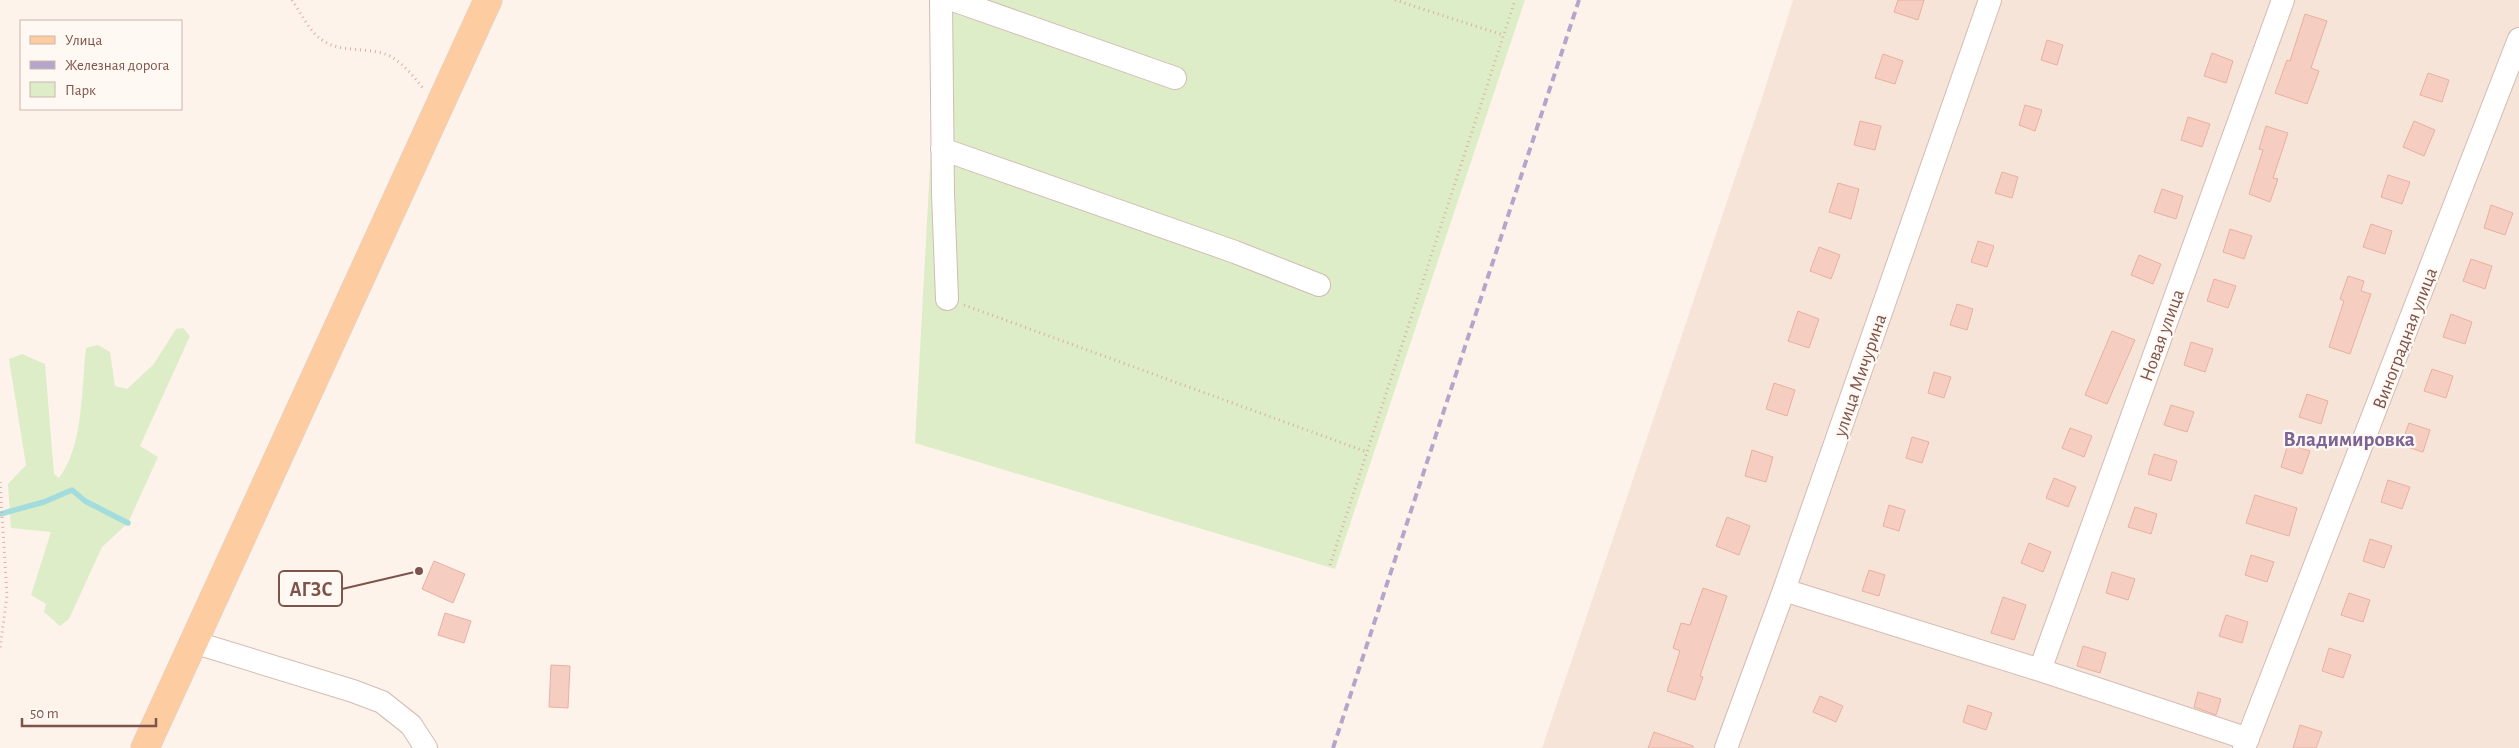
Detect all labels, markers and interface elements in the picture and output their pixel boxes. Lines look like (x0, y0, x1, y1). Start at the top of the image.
legend (20, 20, 182, 110)
text: Улица (65, 33, 102, 48)
text: Железная дорога (65, 58, 170, 73)
text: Парк (65, 83, 96, 98)
street label: Виноградная улица (2370, 265, 2441, 412)
street label: Новая улица (2137, 287, 2188, 384)
street label: улица Мичурина (1830, 311, 1890, 440)
district label: Владимировка (2283, 429, 2415, 450)
callout: АГЗС (279, 571, 342, 606)
text: АГЗС (290, 580, 333, 600)
scale bar (22, 696, 156, 728)
text: 50 m (30, 706, 59, 721)

